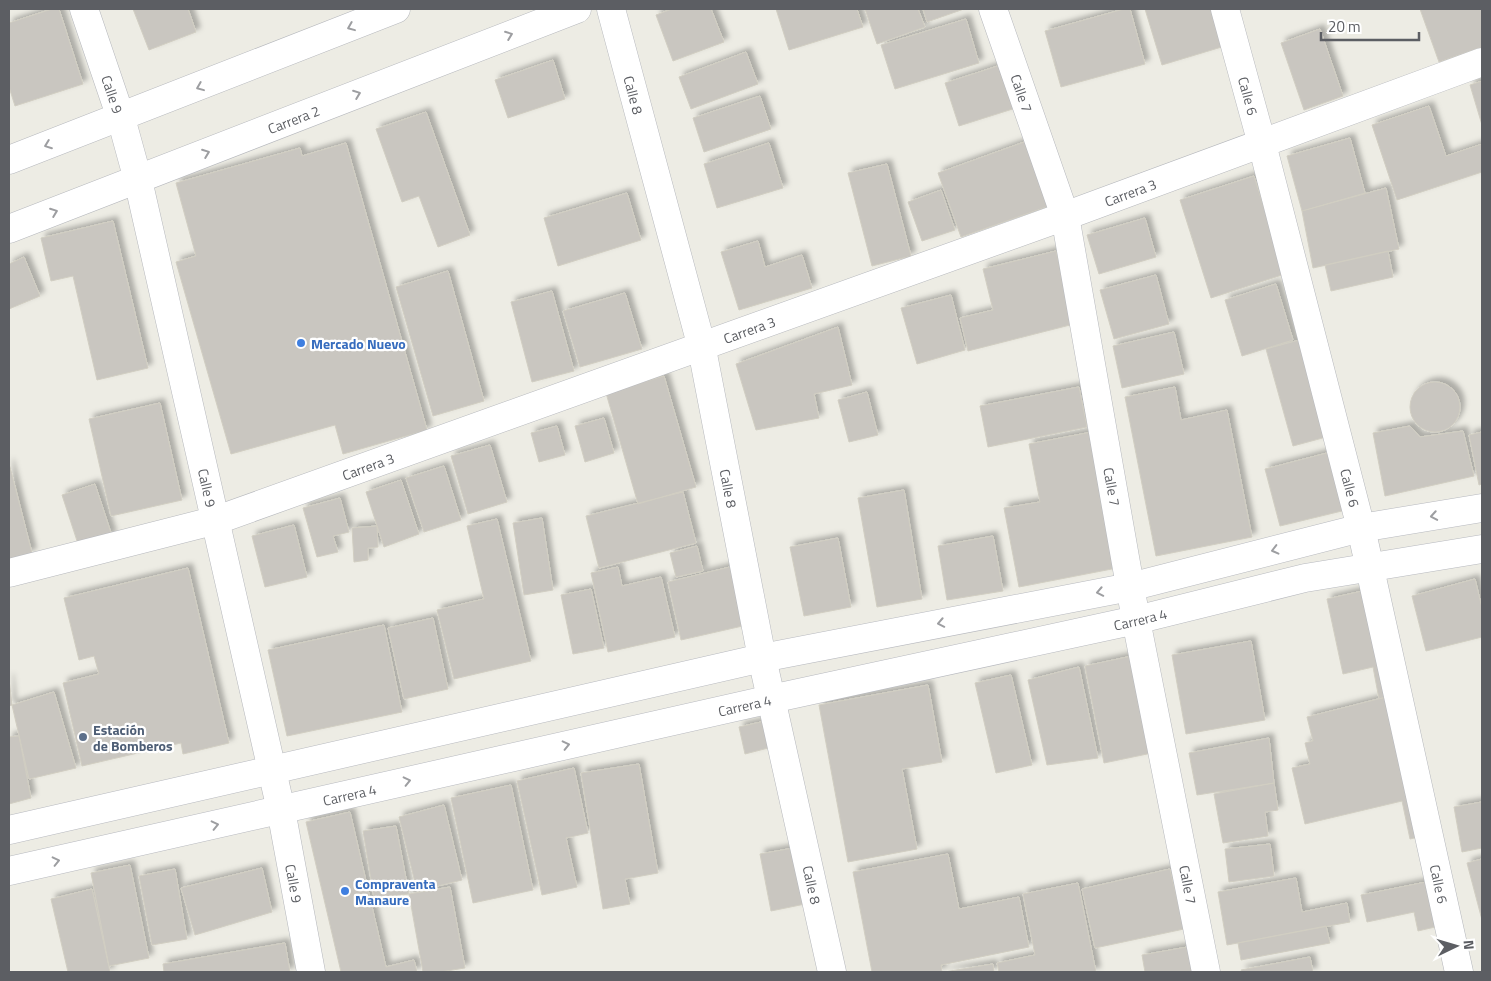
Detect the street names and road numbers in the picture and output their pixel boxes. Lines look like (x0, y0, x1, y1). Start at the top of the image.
street label: Calle 7 (1006, 71, 1039, 115)
street label: Calle 9 (97, 72, 129, 116)
street label: Calle 8 (619, 73, 649, 117)
street label: Calle 6 (1233, 74, 1264, 118)
street label: Carrera 2 (264, 99, 322, 138)
street label: Carrera 3 (1101, 173, 1159, 211)
street label: Carrera 3 (720, 310, 778, 348)
street label: Carrera 3 (339, 447, 397, 485)
street label: Calle 9 (193, 466, 222, 509)
street label: Calle 7 (1099, 466, 1126, 508)
street label: Calle 6 (1336, 466, 1366, 509)
street label: Calle 8 (715, 467, 743, 510)
street label: Carrera 4 (1112, 602, 1169, 635)
street label: Carrera 4 (716, 689, 773, 721)
street label: Carrera 4 (321, 778, 378, 810)
street label: Calle 9 (281, 862, 308, 905)
street label: Calle 8 (798, 863, 827, 906)
street label: Calle 7 (1174, 863, 1203, 906)
street label: Calle 6 (1425, 863, 1454, 905)

